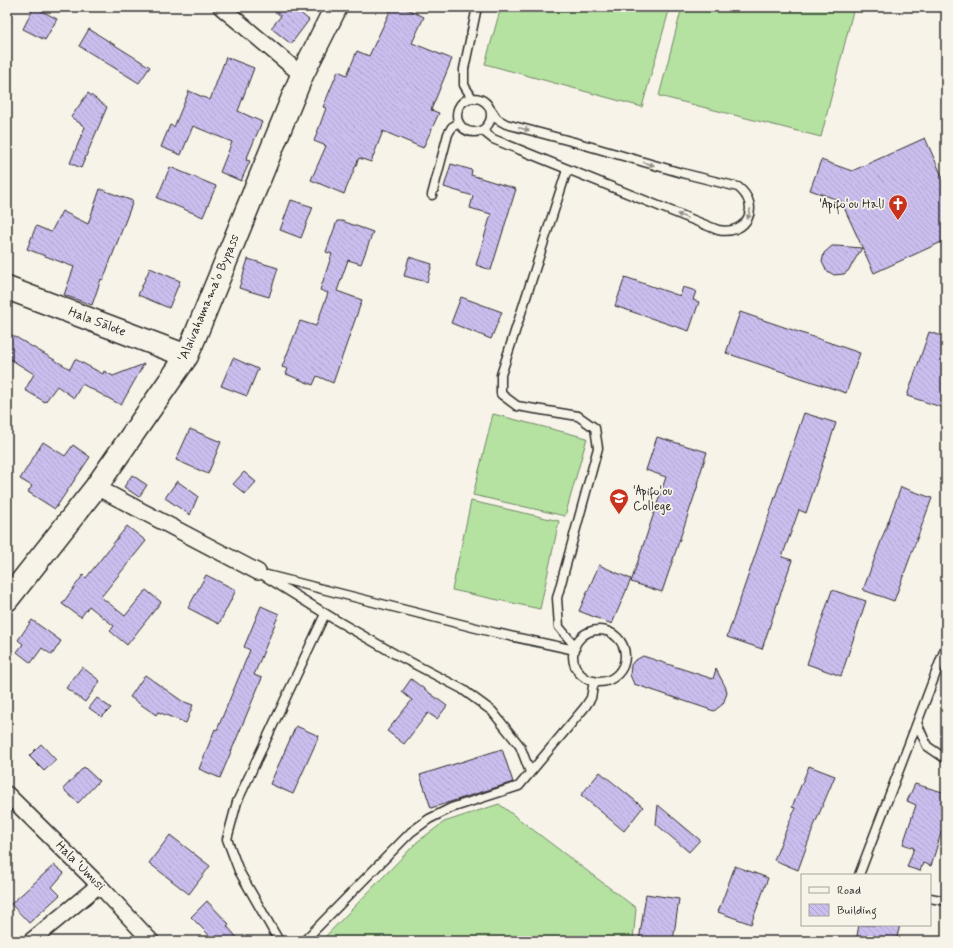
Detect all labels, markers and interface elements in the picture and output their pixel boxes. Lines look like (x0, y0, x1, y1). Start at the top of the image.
one-way arrow (518, 126, 530, 132)
one-way arrow (643, 161, 655, 167)
church icon: 'Apifo'ou Hall (887, 193, 909, 221)
place label: 'Apifo'ou Hall (819, 196, 884, 215)
one-way arrow (745, 207, 751, 220)
one-way arrow (675, 212, 687, 218)
street label: 'Alaivahamama'o Bypass (174, 232, 244, 364)
street label: Hala Sālote (66, 303, 128, 341)
place label: 'Apifo'ou College (633, 483, 673, 515)
school or university icon: 'Apifo'ou College (608, 487, 630, 515)
street label: Hala 'Umusi (52, 838, 108, 894)
legend (801, 874, 931, 926)
text: Road (837, 883, 861, 899)
text: Building (837, 903, 877, 920)

